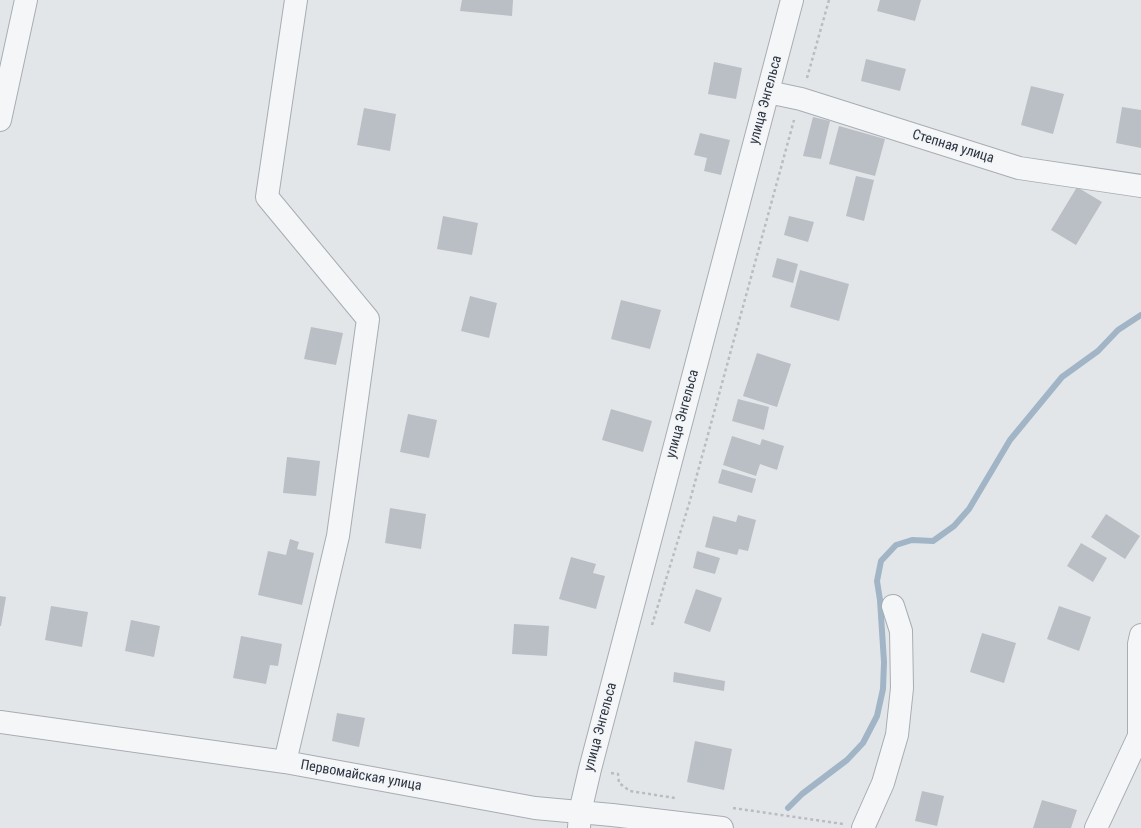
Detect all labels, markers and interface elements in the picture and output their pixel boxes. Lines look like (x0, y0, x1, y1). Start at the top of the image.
street label: улица Энгельса (746, 54, 786, 146)
street label: Степная улица (910, 127, 996, 167)
street label: улица Энгельса (663, 368, 703, 460)
street label: улица Энгельса (581, 681, 621, 773)
street label: Первомайская улица (299, 757, 423, 795)

